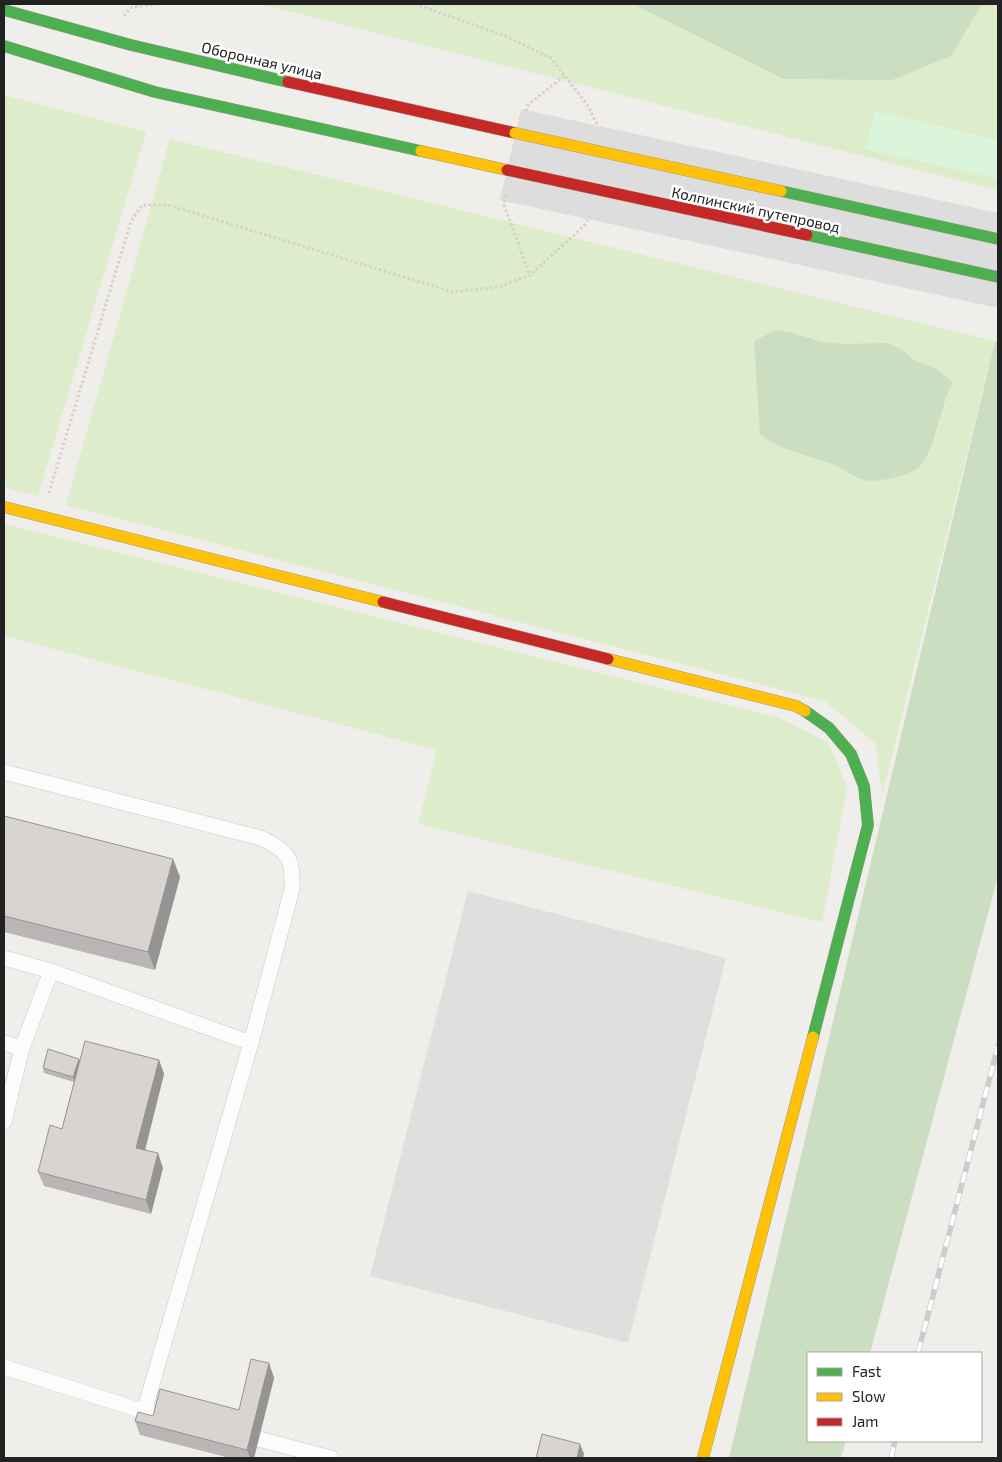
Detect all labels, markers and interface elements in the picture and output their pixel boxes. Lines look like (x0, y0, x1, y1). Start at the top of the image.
street label: Оборонная улица (200, 37, 324, 84)
street label: Колпинский путепровод (670, 182, 842, 237)
legend (807, 1352, 982, 1442)
text: Fast (852, 1362, 882, 1380)
text: Slow (852, 1387, 886, 1405)
text: Jam (852, 1412, 878, 1430)

